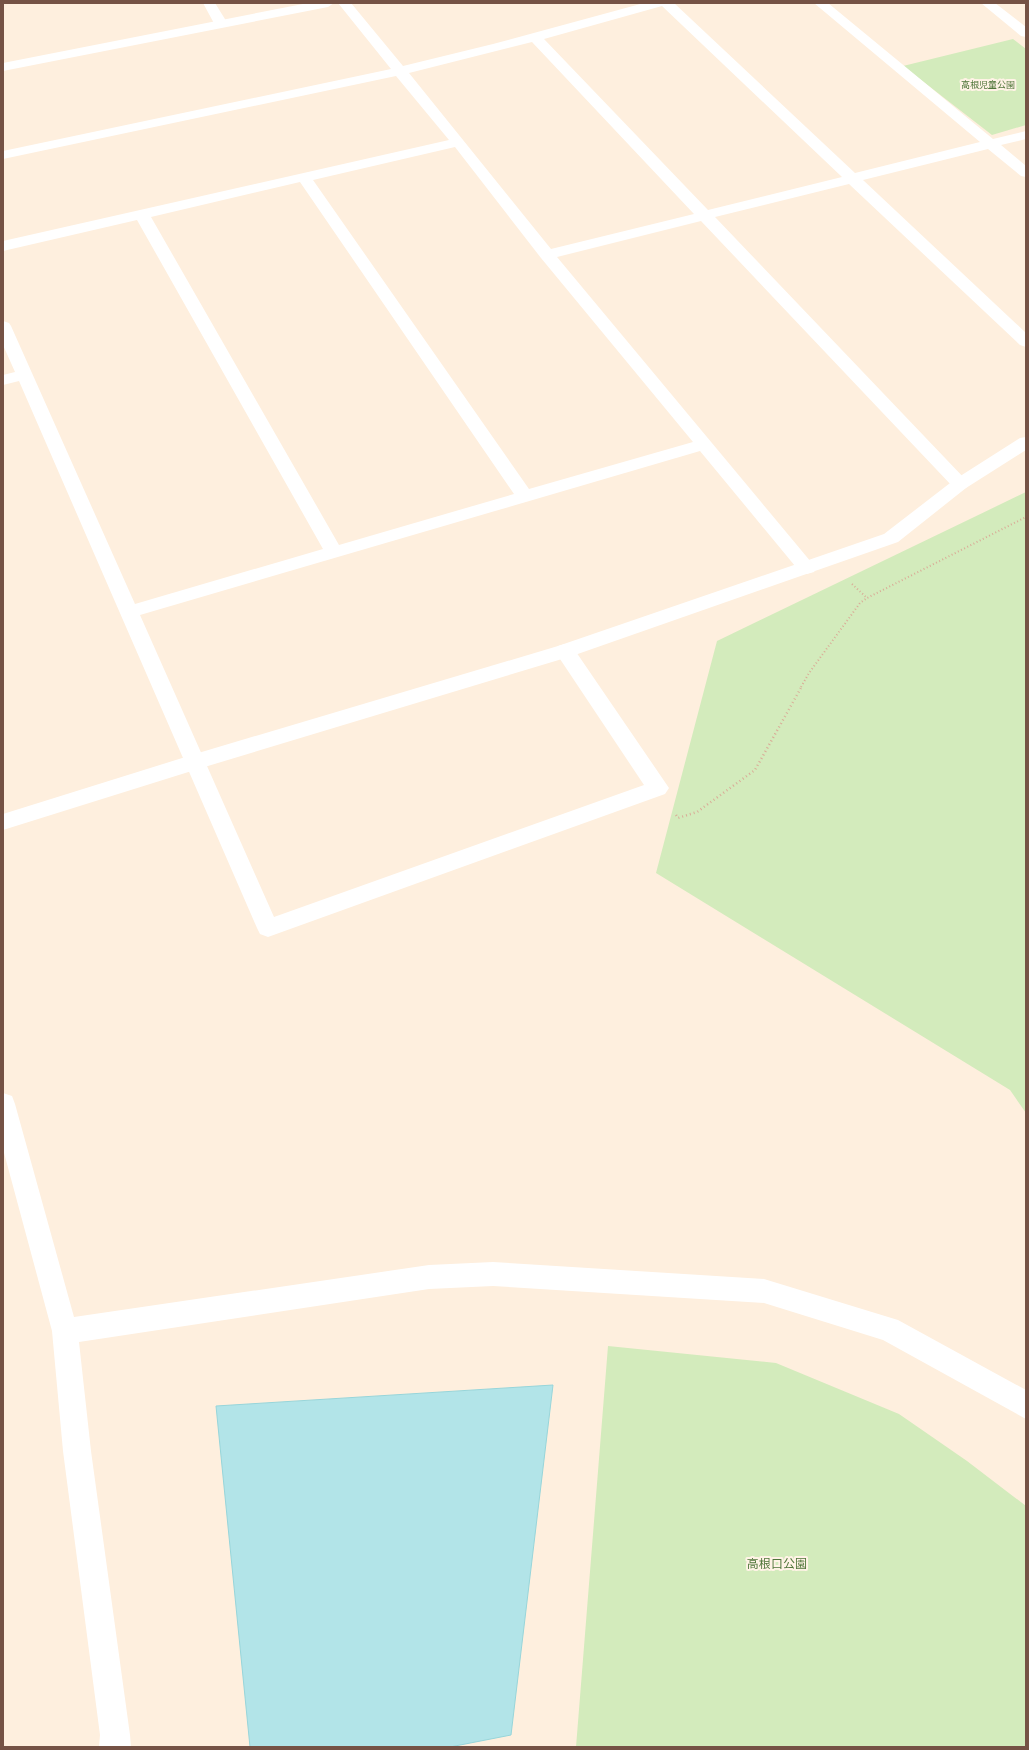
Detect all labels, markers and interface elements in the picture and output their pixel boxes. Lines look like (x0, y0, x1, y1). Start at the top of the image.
park label: 高根児童公園 (961, 79, 1015, 90)
park label: 高根口公園 (747, 1556, 807, 1570)

